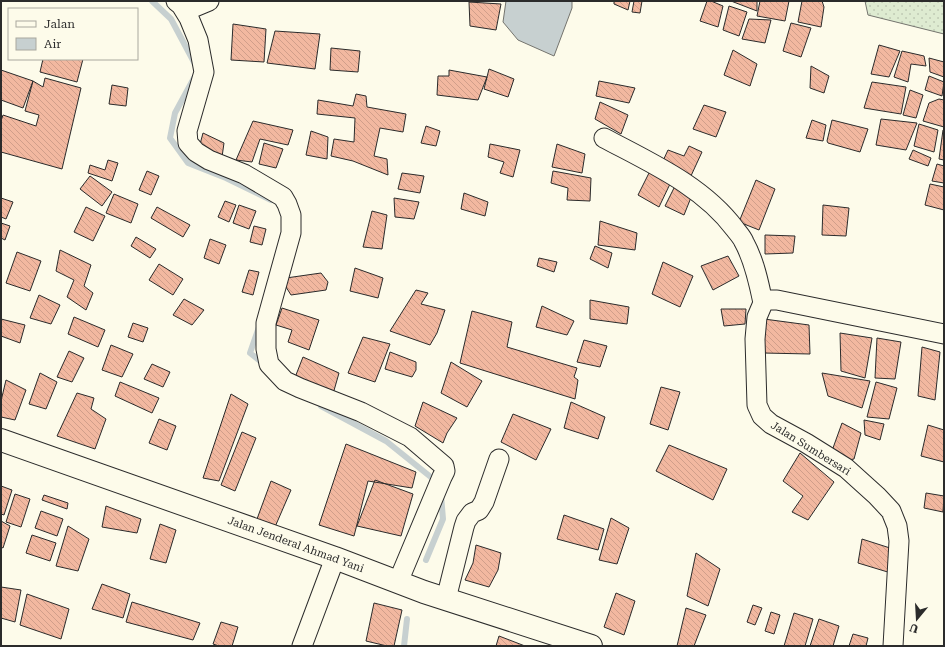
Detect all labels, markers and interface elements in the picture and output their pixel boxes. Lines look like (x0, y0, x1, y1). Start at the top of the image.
legend (8, 8, 138, 60)
text: Jalan (44, 17, 75, 31)
text: Air (44, 37, 61, 51)
street label: Jalan Sumbersari (768, 419, 853, 478)
street label: Jalan Jenderal Ahmad Yani (226, 514, 366, 575)
north arrow (897, 599, 937, 639)
text: U (908, 620, 920, 636)

